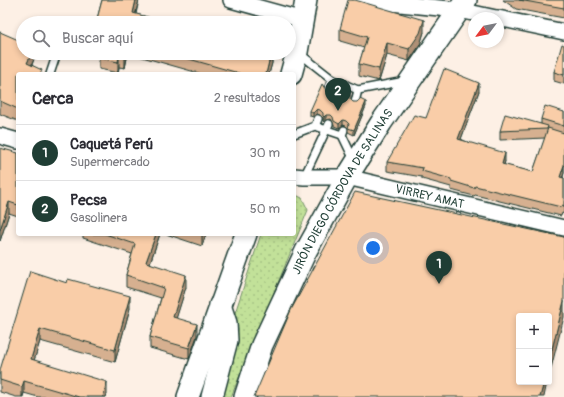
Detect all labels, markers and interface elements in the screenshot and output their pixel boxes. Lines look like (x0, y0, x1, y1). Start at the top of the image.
north arrow (468, 12, 504, 48)
search box (16, 16, 296, 60)
icon: search (30, 27, 52, 49)
text: Buscar aquí (62, 29, 134, 48)
pin: 2 (325, 78, 351, 111)
text: Cerca (32, 88, 73, 109)
text: 2 resultados (214, 90, 280, 106)
street label: JIRÓN DIEGO CÓRDOVA DE SALINAS (289, 106, 396, 277)
text: Caquetá Perú (70, 135, 153, 154)
text: 1 (42, 145, 48, 161)
text: 30 m (250, 145, 280, 161)
text: Supermercado (70, 154, 150, 170)
street label: VIRREY AMAT (394, 181, 466, 212)
text: Pecsa (70, 191, 107, 210)
text: 2 (41, 201, 49, 217)
text: 50 m (250, 201, 280, 217)
text: Gasolinera (70, 210, 127, 226)
your location (363, 238, 383, 258)
pin: 1 (426, 251, 452, 284)
map controls (516, 313, 552, 385)
button: + (516, 313, 552, 349)
button: − (516, 349, 552, 385)

